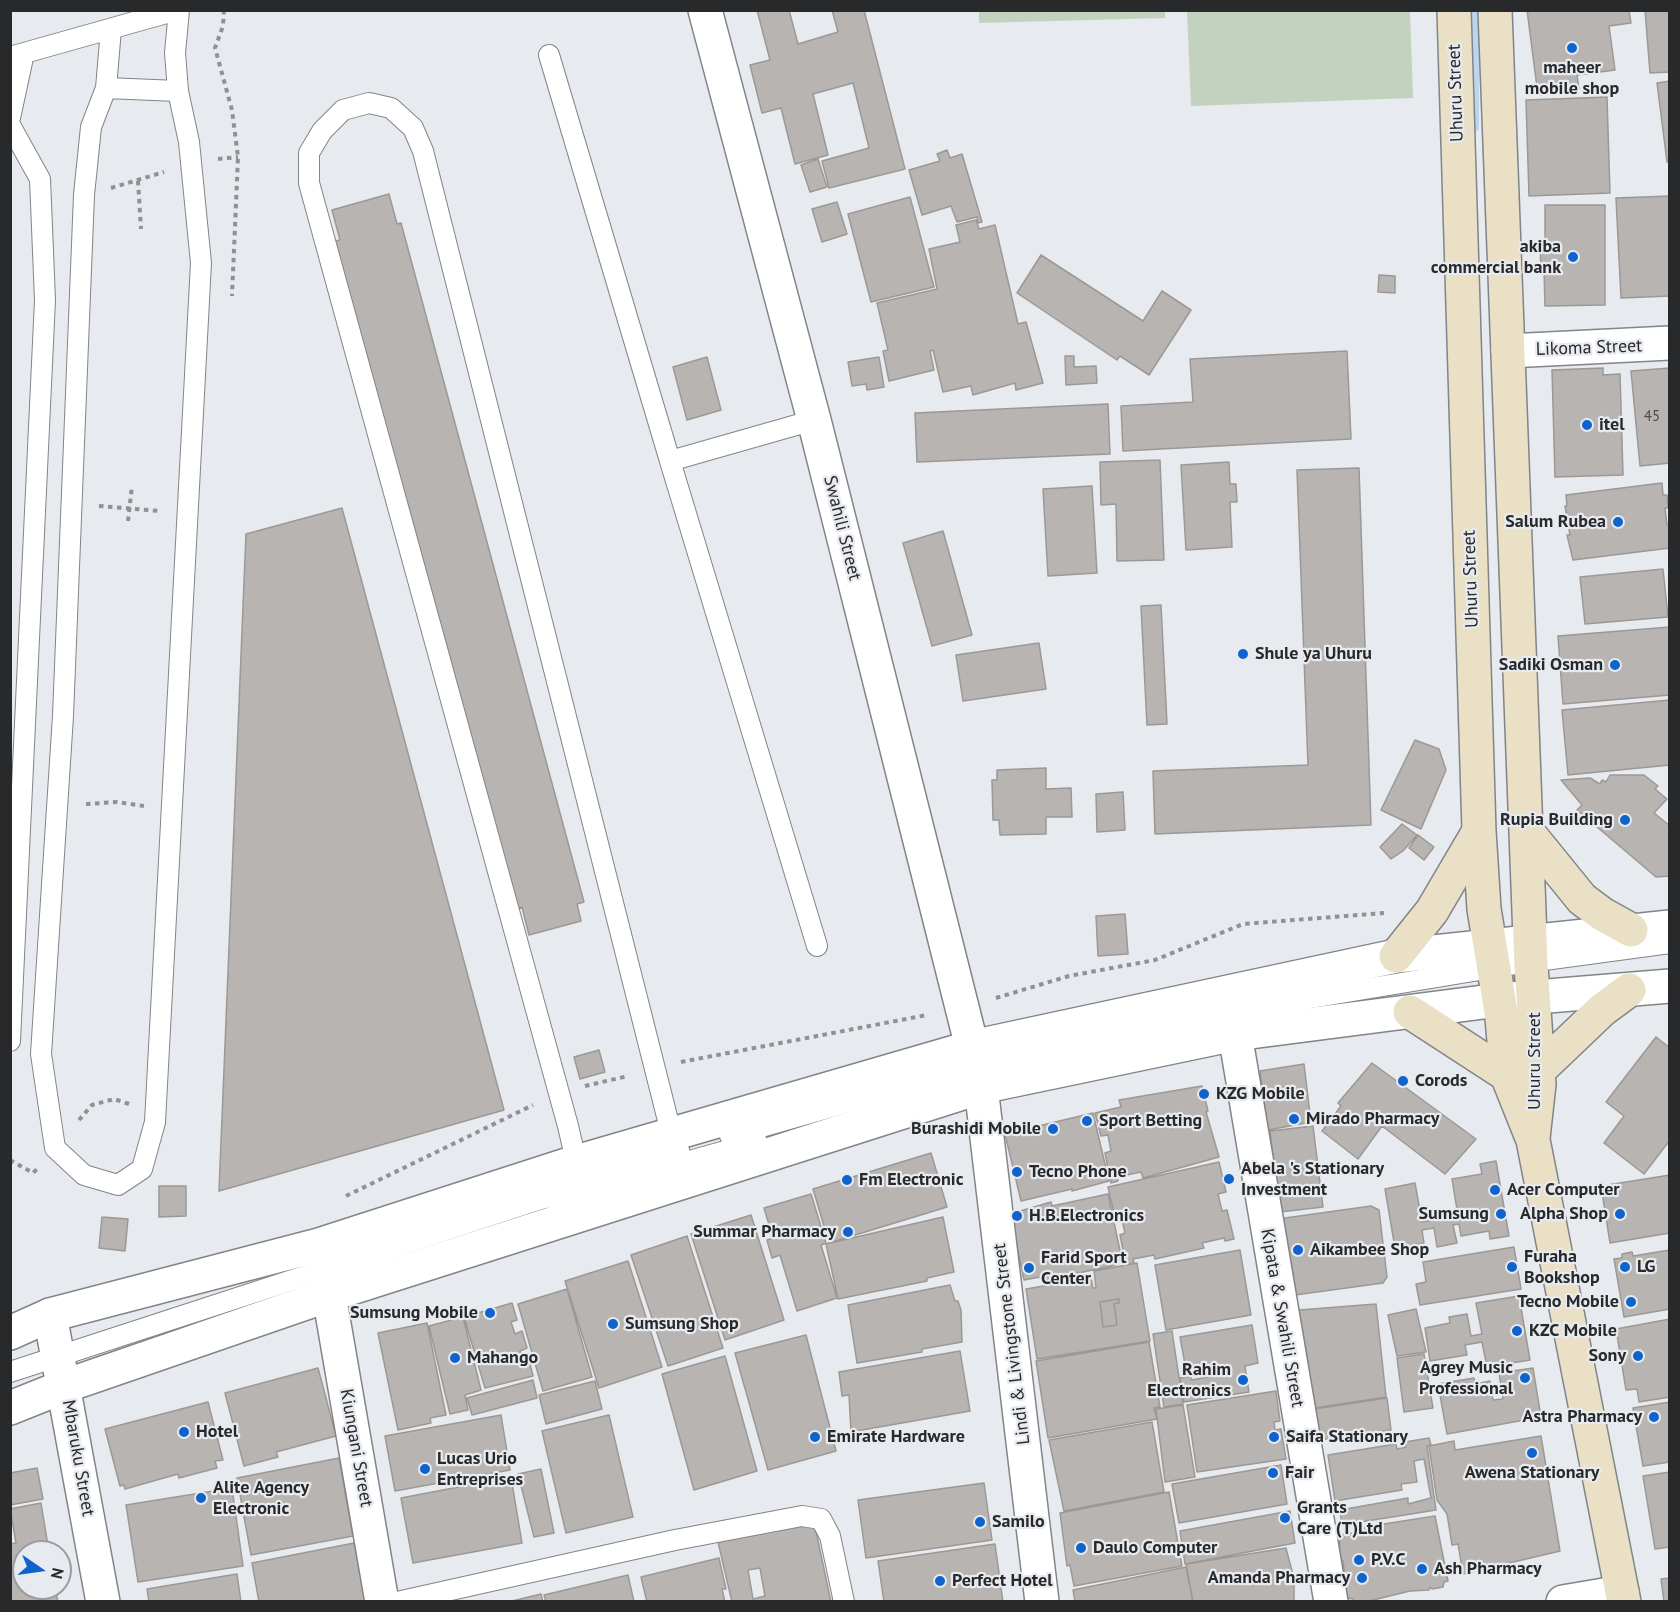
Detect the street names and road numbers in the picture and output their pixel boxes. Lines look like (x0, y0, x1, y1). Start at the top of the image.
street label: Uhuru Street (1443, 44, 1469, 142)
street label: Likoma Street (1535, 335, 1643, 361)
street label: Swahili Street (819, 473, 865, 583)
street label: Uhuru Street (1458, 530, 1484, 628)
street label: Uhuru Street (1524, 1012, 1546, 1110)
street label: Kipata & Swahili Street (1256, 1227, 1308, 1409)
street label: Lindi & Livingstone Street (989, 1242, 1035, 1446)
street label: Kiungani Street (335, 1387, 377, 1509)
street label: Mbaruku Street (57, 1398, 99, 1518)

